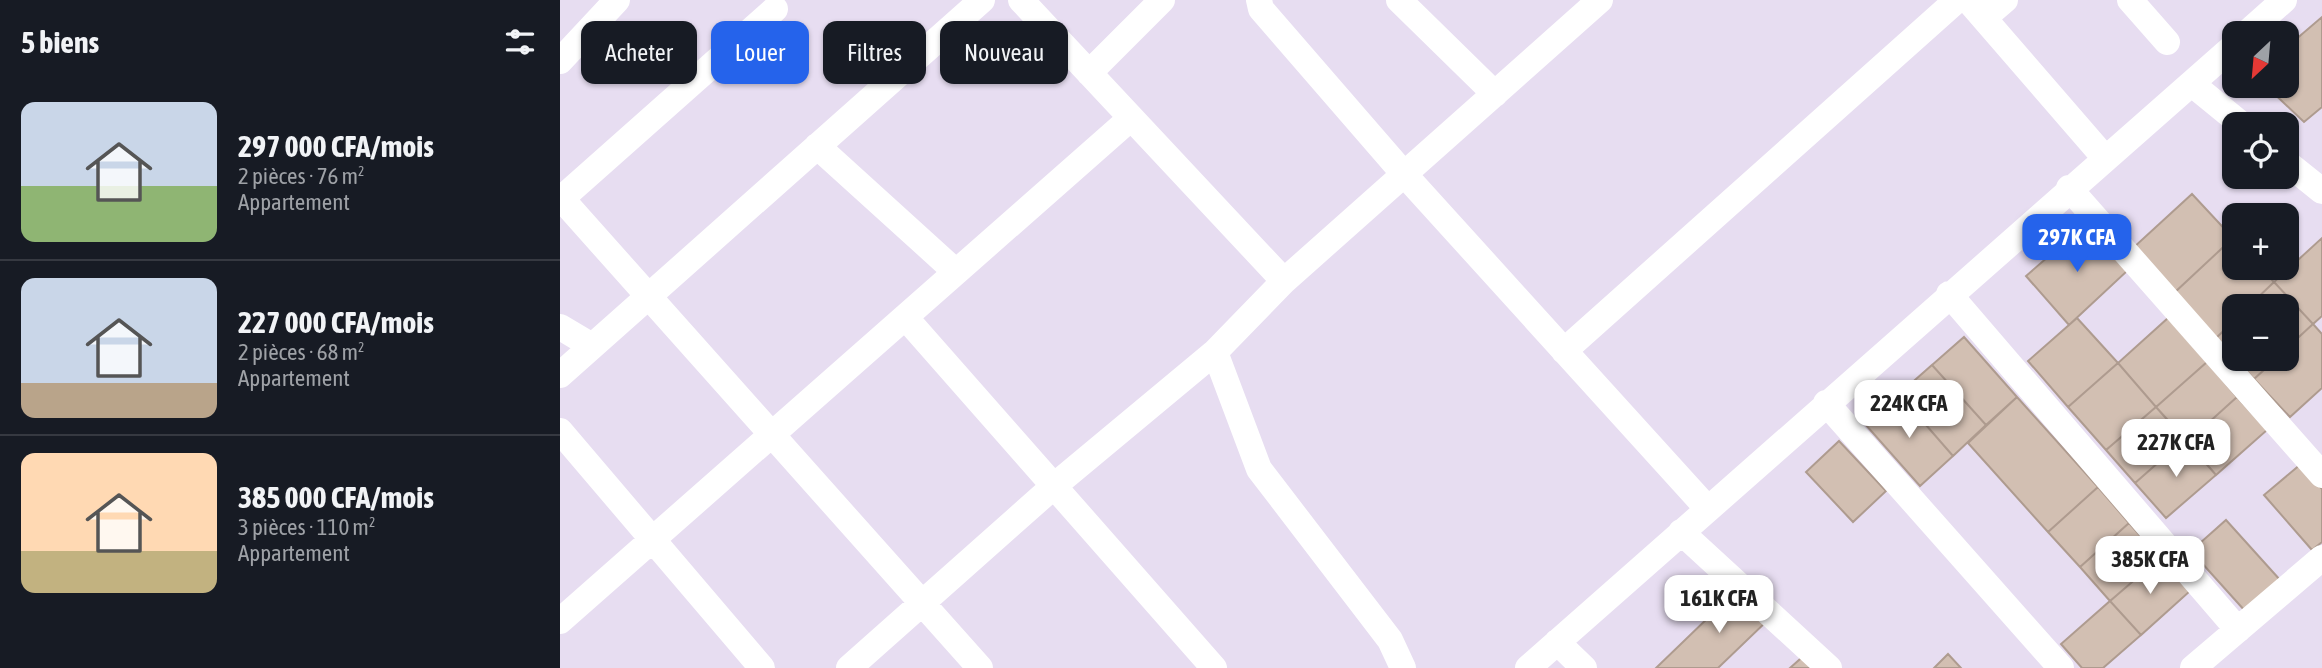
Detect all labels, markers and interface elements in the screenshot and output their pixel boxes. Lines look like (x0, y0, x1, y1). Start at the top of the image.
chip: Acheter (581, 21, 697, 84)
chip: Louer (711, 21, 809, 84)
chip: Filtres (823, 21, 926, 84)
chip: Nouveau (940, 21, 1068, 84)
north arrow (2222, 21, 2300, 98)
map controls (2222, 21, 2299, 371)
icon: filters (501, 23, 539, 61)
text: 5 biens (21, 25, 99, 59)
button: locate (2222, 112, 2299, 189)
text: 297 000 CFA/mois (238, 129, 434, 163)
icon: home (77, 130, 161, 214)
text: 2 pièces · 76 m² (238, 163, 365, 189)
text: Appartement (238, 189, 350, 215)
button: + (2222, 203, 2299, 280)
pin: 297K CFA (2005, 215, 2149, 274)
text: 297K CFA (2038, 224, 2116, 250)
button: − (2222, 294, 2299, 371)
text: 227 000 CFA/mois (238, 305, 434, 339)
icon: home (77, 306, 161, 390)
text: 2 pièces · 68 m² (238, 339, 365, 365)
text: Appartement (238, 365, 350, 391)
pin: 224K CFA (1837, 380, 1981, 440)
text: 224K CFA (1870, 390, 1948, 416)
pin: 227K CFA (2104, 420, 2248, 479)
text: 227K CFA (2137, 429, 2215, 455)
text: 385 000 CFA/mois (238, 480, 434, 514)
icon: home (77, 481, 161, 565)
text: 3 pièces · 110 m² (238, 514, 375, 540)
pin: 385K CFA (2078, 536, 2222, 596)
text: Appartement (238, 540, 350, 566)
text: 385K CFA (2111, 546, 2189, 572)
pin: 161K CFA (1647, 576, 1791, 635)
text: 161K CFA (1680, 585, 1758, 611)

